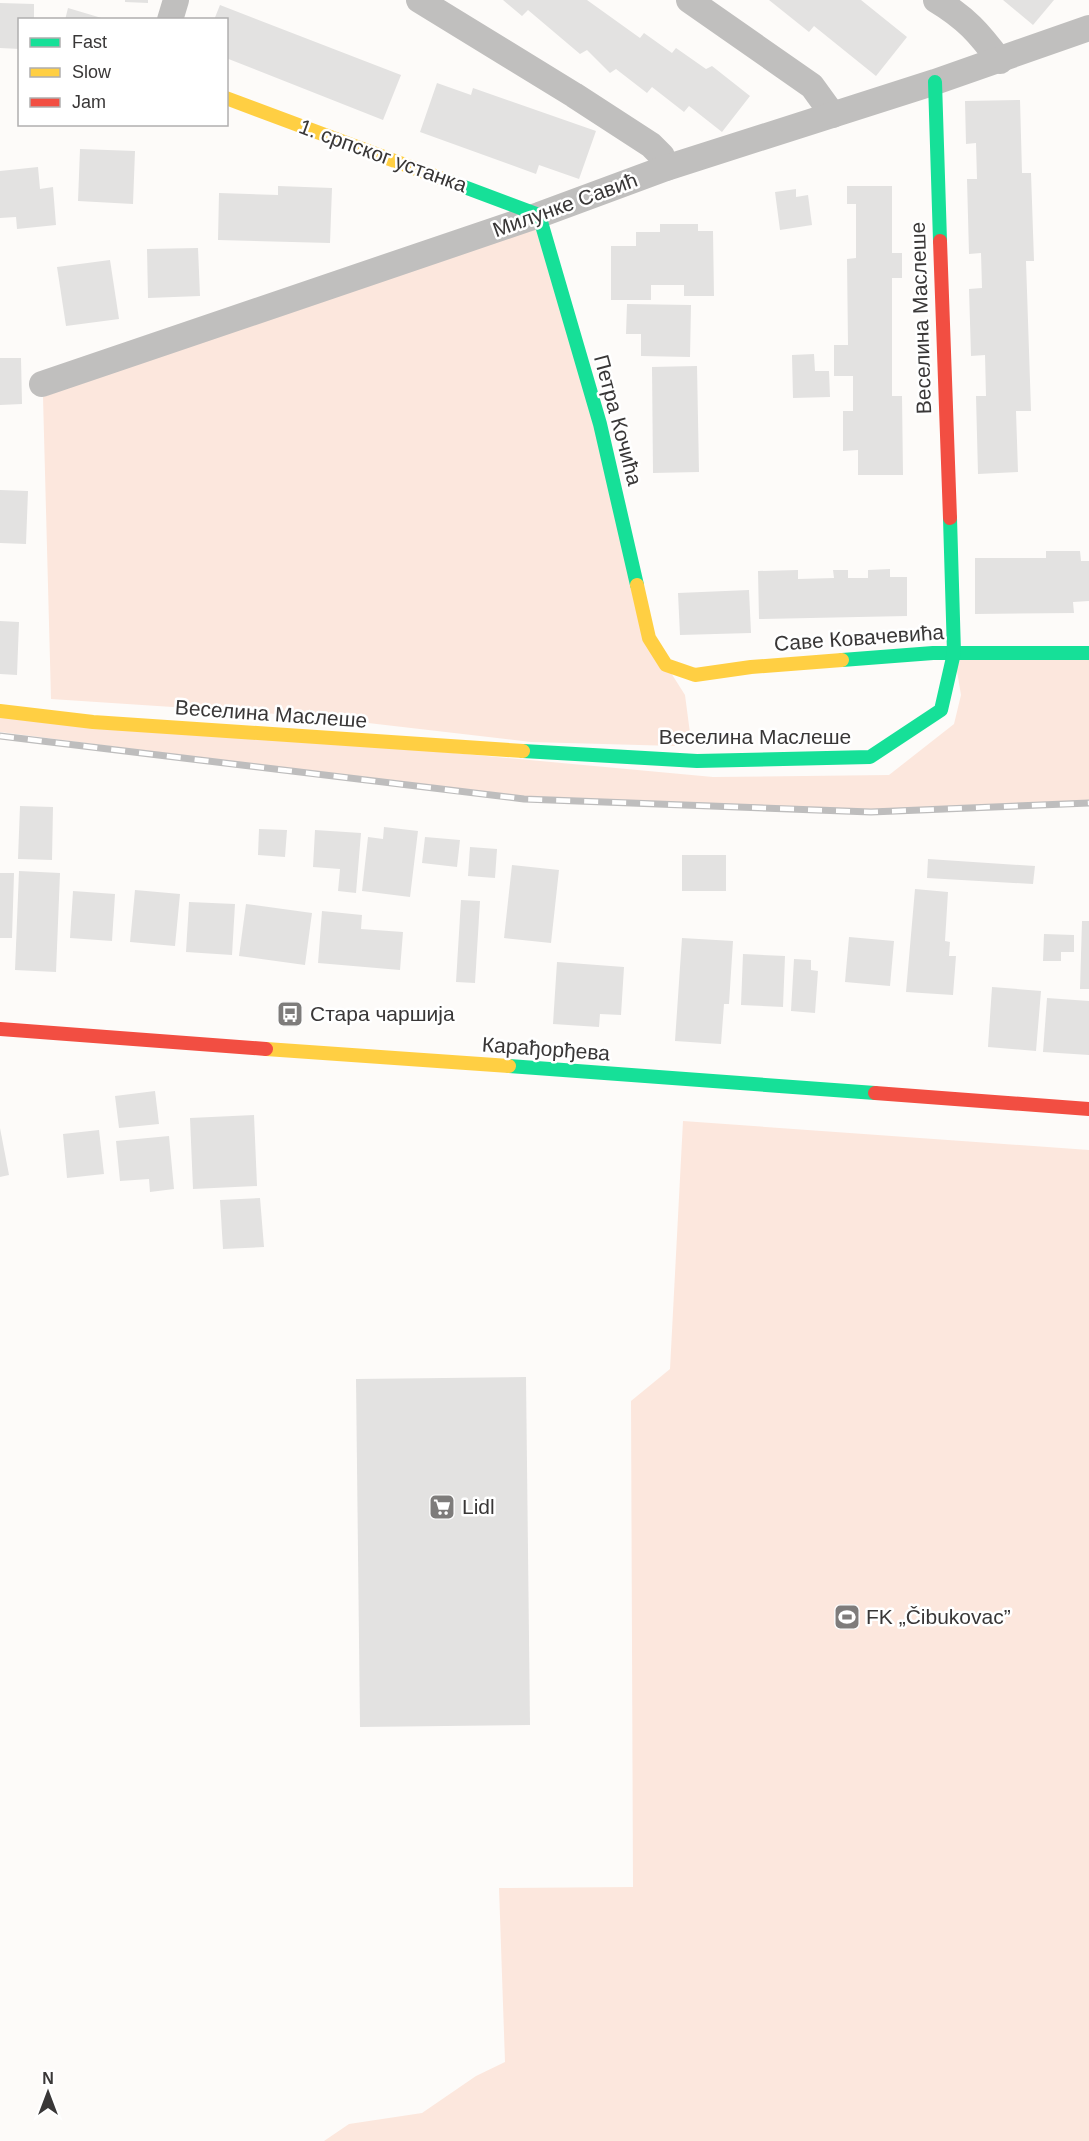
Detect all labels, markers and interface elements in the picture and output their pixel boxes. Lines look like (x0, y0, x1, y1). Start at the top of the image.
legend (18, 18, 228, 126)
text: Fast (72, 32, 107, 52)
text: Slow (72, 62, 112, 82)
text: Jam (72, 92, 106, 112)
street label: 1. српског устанка (296, 114, 470, 197)
street label: Милунке Савић (489, 168, 640, 241)
street label: Веселина Маслеше (906, 221, 935, 415)
street label: Петра Кочића (590, 352, 647, 488)
street label: Саве Ковачевића (773, 620, 945, 655)
street label: Веселина Маслеше (174, 695, 368, 732)
street label: Веселина Маслеше (659, 725, 851, 748)
bus stop icon: Стара чаршија (275, 999, 305, 1029)
place label: Стара чаршија (310, 1002, 455, 1025)
street label: Карађорђева (481, 1033, 611, 1064)
supermarket icon: Lidl (427, 1492, 457, 1522)
place label: Lidl (462, 1495, 495, 1518)
sports icon: FK „Čibukovac” (832, 1602, 862, 1632)
place label: FK „Čibukovac” (866, 1605, 1011, 1628)
north arrow (18, 2063, 78, 2123)
text: N (42, 2070, 54, 2087)

